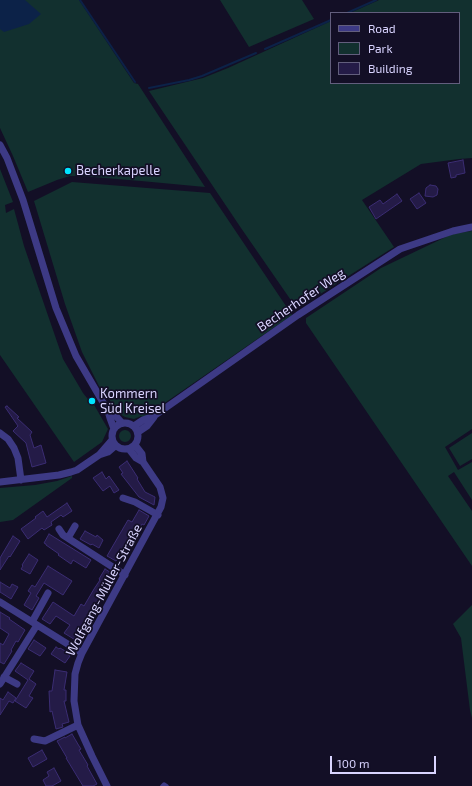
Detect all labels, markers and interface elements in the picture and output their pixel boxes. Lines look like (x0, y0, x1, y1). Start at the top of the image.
legend (330, 12, 460, 84)
text: Road (368, 21, 396, 35)
text: Park (368, 41, 393, 55)
text: Building (368, 61, 412, 75)
place label: Becherkapelle (76, 163, 160, 179)
marker: Becherkapelle (63, 166, 73, 176)
street label: Becherhofer Weg (254, 265, 348, 335)
place label: Kommern Süd Kreisel (100, 386, 165, 417)
marker: Kommern Süd Kreisel (87, 396, 97, 406)
street label: Wolfgang-Müller-Straße (63, 521, 145, 659)
scale bar (332, 748, 438, 774)
text: 100 m (337, 756, 369, 770)

